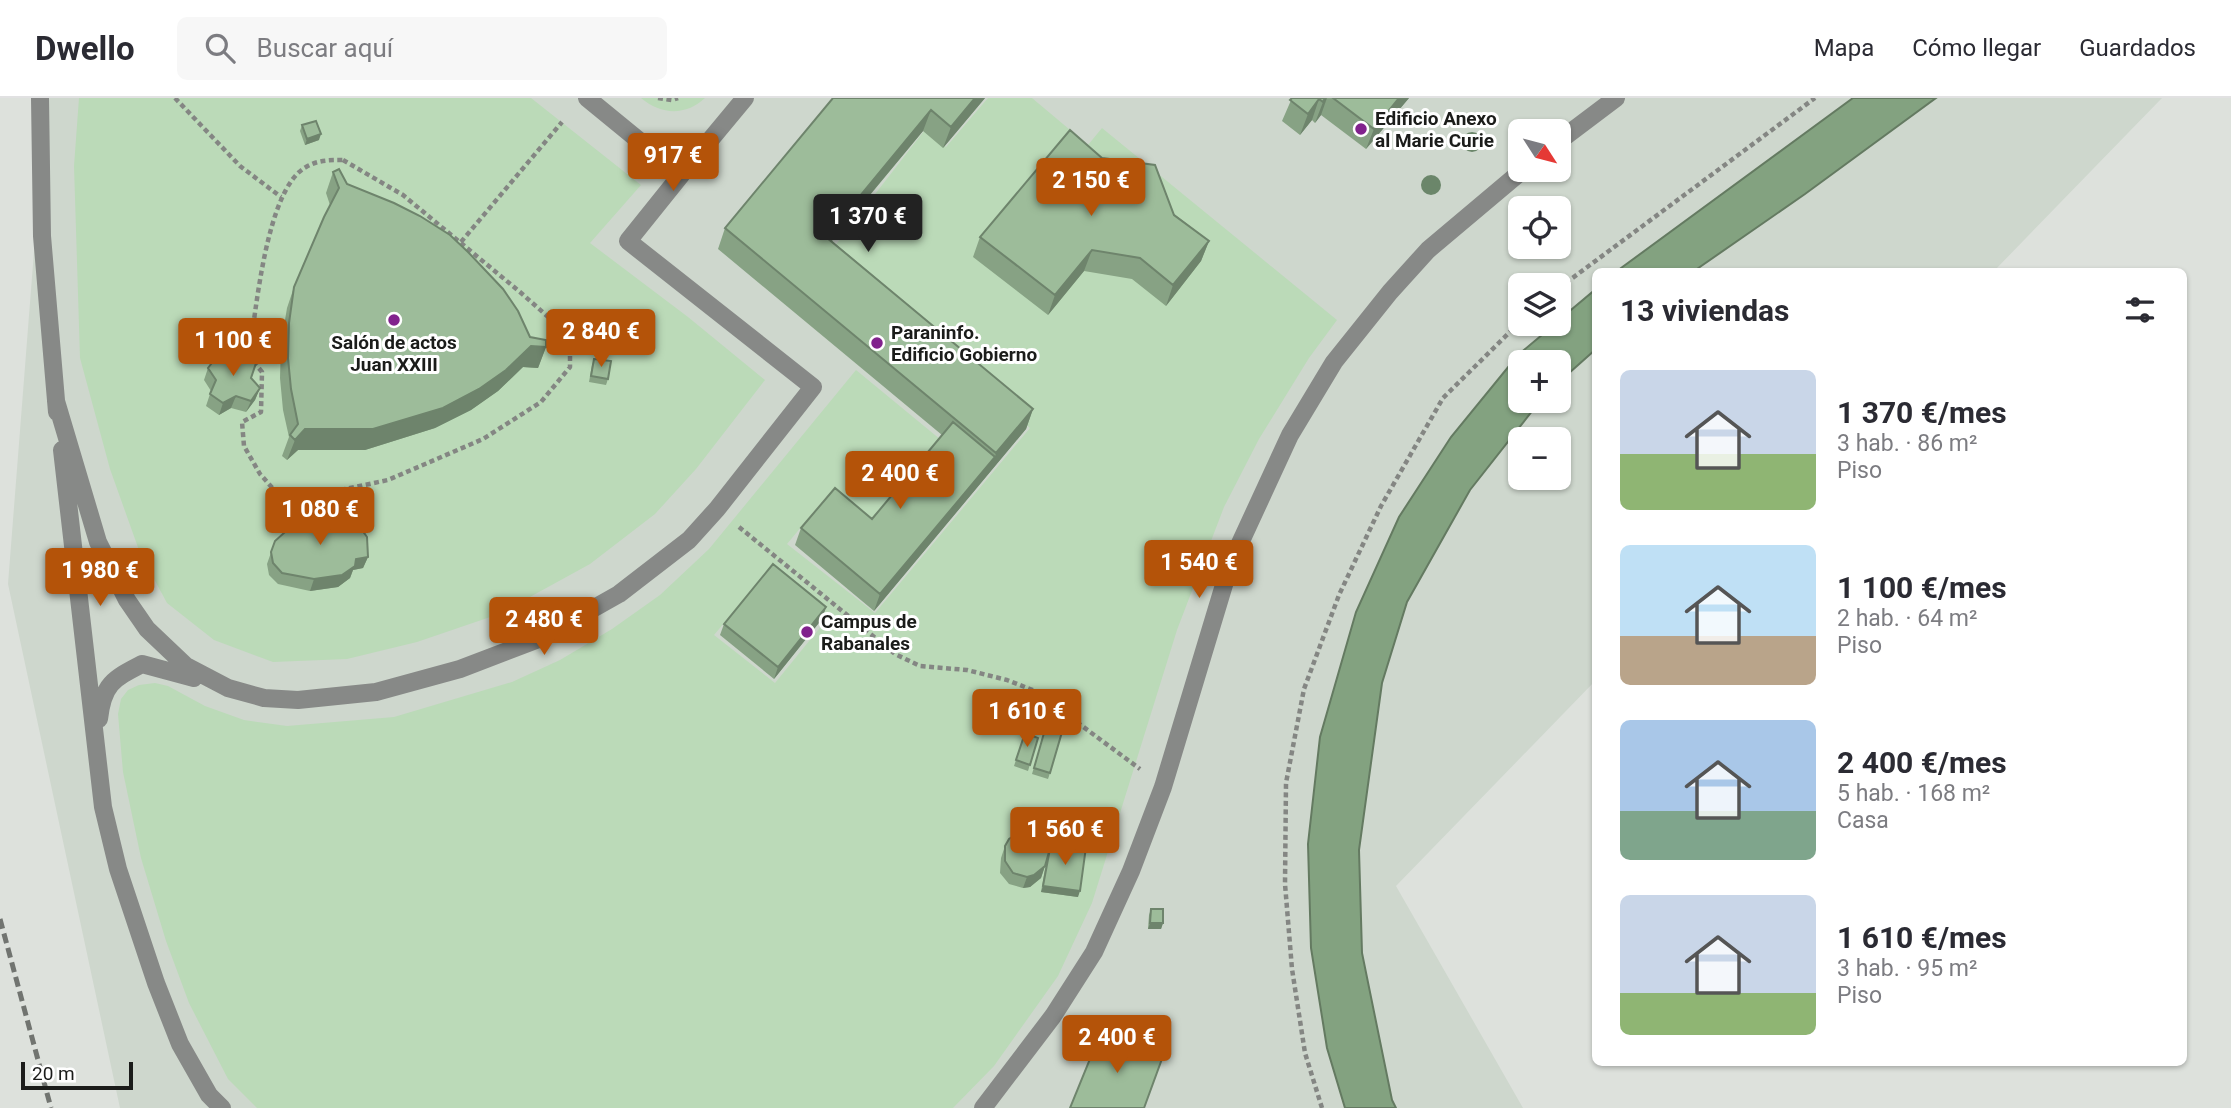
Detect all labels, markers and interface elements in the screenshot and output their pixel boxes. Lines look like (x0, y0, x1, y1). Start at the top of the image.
search box (177, 17, 667, 80)
text: Dwello (35, 29, 135, 68)
icon: search (201, 29, 239, 67)
text: Buscar aquí (257, 33, 393, 63)
text: Mapa (1814, 34, 1874, 62)
text: Cómo llegar (1912, 34, 2041, 62)
text: Guardados (2079, 34, 2196, 62)
place label: Edificio Anexo al Marie Curie (1375, 107, 1497, 152)
north arrow (1508, 119, 1572, 182)
map controls (1508, 119, 1571, 490)
marker: Edificio Anexo al Marie Curie (1353, 121, 1369, 137)
pin: 917 € (624, 134, 722, 193)
text: 917 € (644, 142, 702, 169)
pin: 2 150 € (1026, 158, 1156, 218)
text: 2 150 € (1052, 167, 1130, 194)
pin: 1 370 € (803, 194, 933, 254)
button: locate (1508, 196, 1571, 259)
text: 1 370 € (829, 203, 907, 230)
button: layers (1508, 273, 1571, 336)
icon: filters (2121, 291, 2159, 329)
text: 13 viviendas (1620, 293, 1790, 328)
pin: 2 840 € (536, 310, 666, 369)
marker: Salón de actos Juan XXIII (386, 312, 402, 328)
pin: 1 100 € (168, 318, 298, 378)
text: 2 840 € (562, 318, 640, 345)
place label: Paraninfo. Edificio Gobierno (891, 321, 1037, 366)
text: 1 100 € (194, 327, 272, 354)
place label: Salón de actos Juan XXIII (331, 331, 457, 376)
marker: Paraninfo. Edificio Gobierno (869, 335, 885, 351)
button: + (1508, 350, 1571, 413)
text: 1 370 €/mes (1837, 395, 2007, 430)
icon: home (1676, 398, 1760, 482)
button: − (1508, 427, 1571, 490)
text: 3 hab. · 86 m² (1837, 430, 1977, 457)
pin: 2 400 € (835, 452, 965, 511)
text: Piso (1837, 457, 1882, 484)
text: 2 400 € (861, 460, 939, 487)
pin: 1 080 € (255, 488, 385, 547)
text: 1 080 € (281, 496, 359, 523)
pin: 1 540 € (1134, 540, 1264, 600)
pin: 1 980 € (35, 548, 165, 608)
text: 1 540 € (1160, 549, 1238, 576)
text: 1 980 € (61, 557, 139, 584)
text: 1 100 €/mes (1837, 570, 2007, 605)
icon: home (1676, 573, 1760, 657)
pin: 2 480 € (479, 598, 609, 657)
text: 2 hab. · 64 m² (1837, 605, 1977, 632)
text: 2 480 € (505, 606, 583, 633)
place label: Campus de Rabanales (821, 610, 917, 655)
marker: Campus de Rabanales (799, 624, 815, 640)
text: Piso (1837, 632, 1882, 659)
pin: 1 610 € (962, 690, 1092, 749)
text: 1 610 € (988, 698, 1066, 725)
text: 2 400 €/mes (1837, 745, 2007, 780)
icon: home (1676, 748, 1760, 832)
text: 5 hab. · 168 m² (1837, 780, 1990, 807)
text: Casa (1837, 807, 1889, 834)
pin: 1 560 € (1000, 808, 1130, 867)
text: 1 560 € (1026, 816, 1104, 843)
text: 1 610 €/mes (1837, 920, 2007, 955)
icon: home (1676, 923, 1760, 1007)
text: 3 hab. · 95 m² (1837, 955, 1977, 982)
text: Piso (1837, 982, 1882, 1009)
pin: 2 400 € (1052, 1016, 1182, 1075)
text: 2 400 € (1078, 1024, 1156, 1051)
scale bar (21, 1059, 133, 1091)
text: 20 m (32, 1062, 75, 1085)

